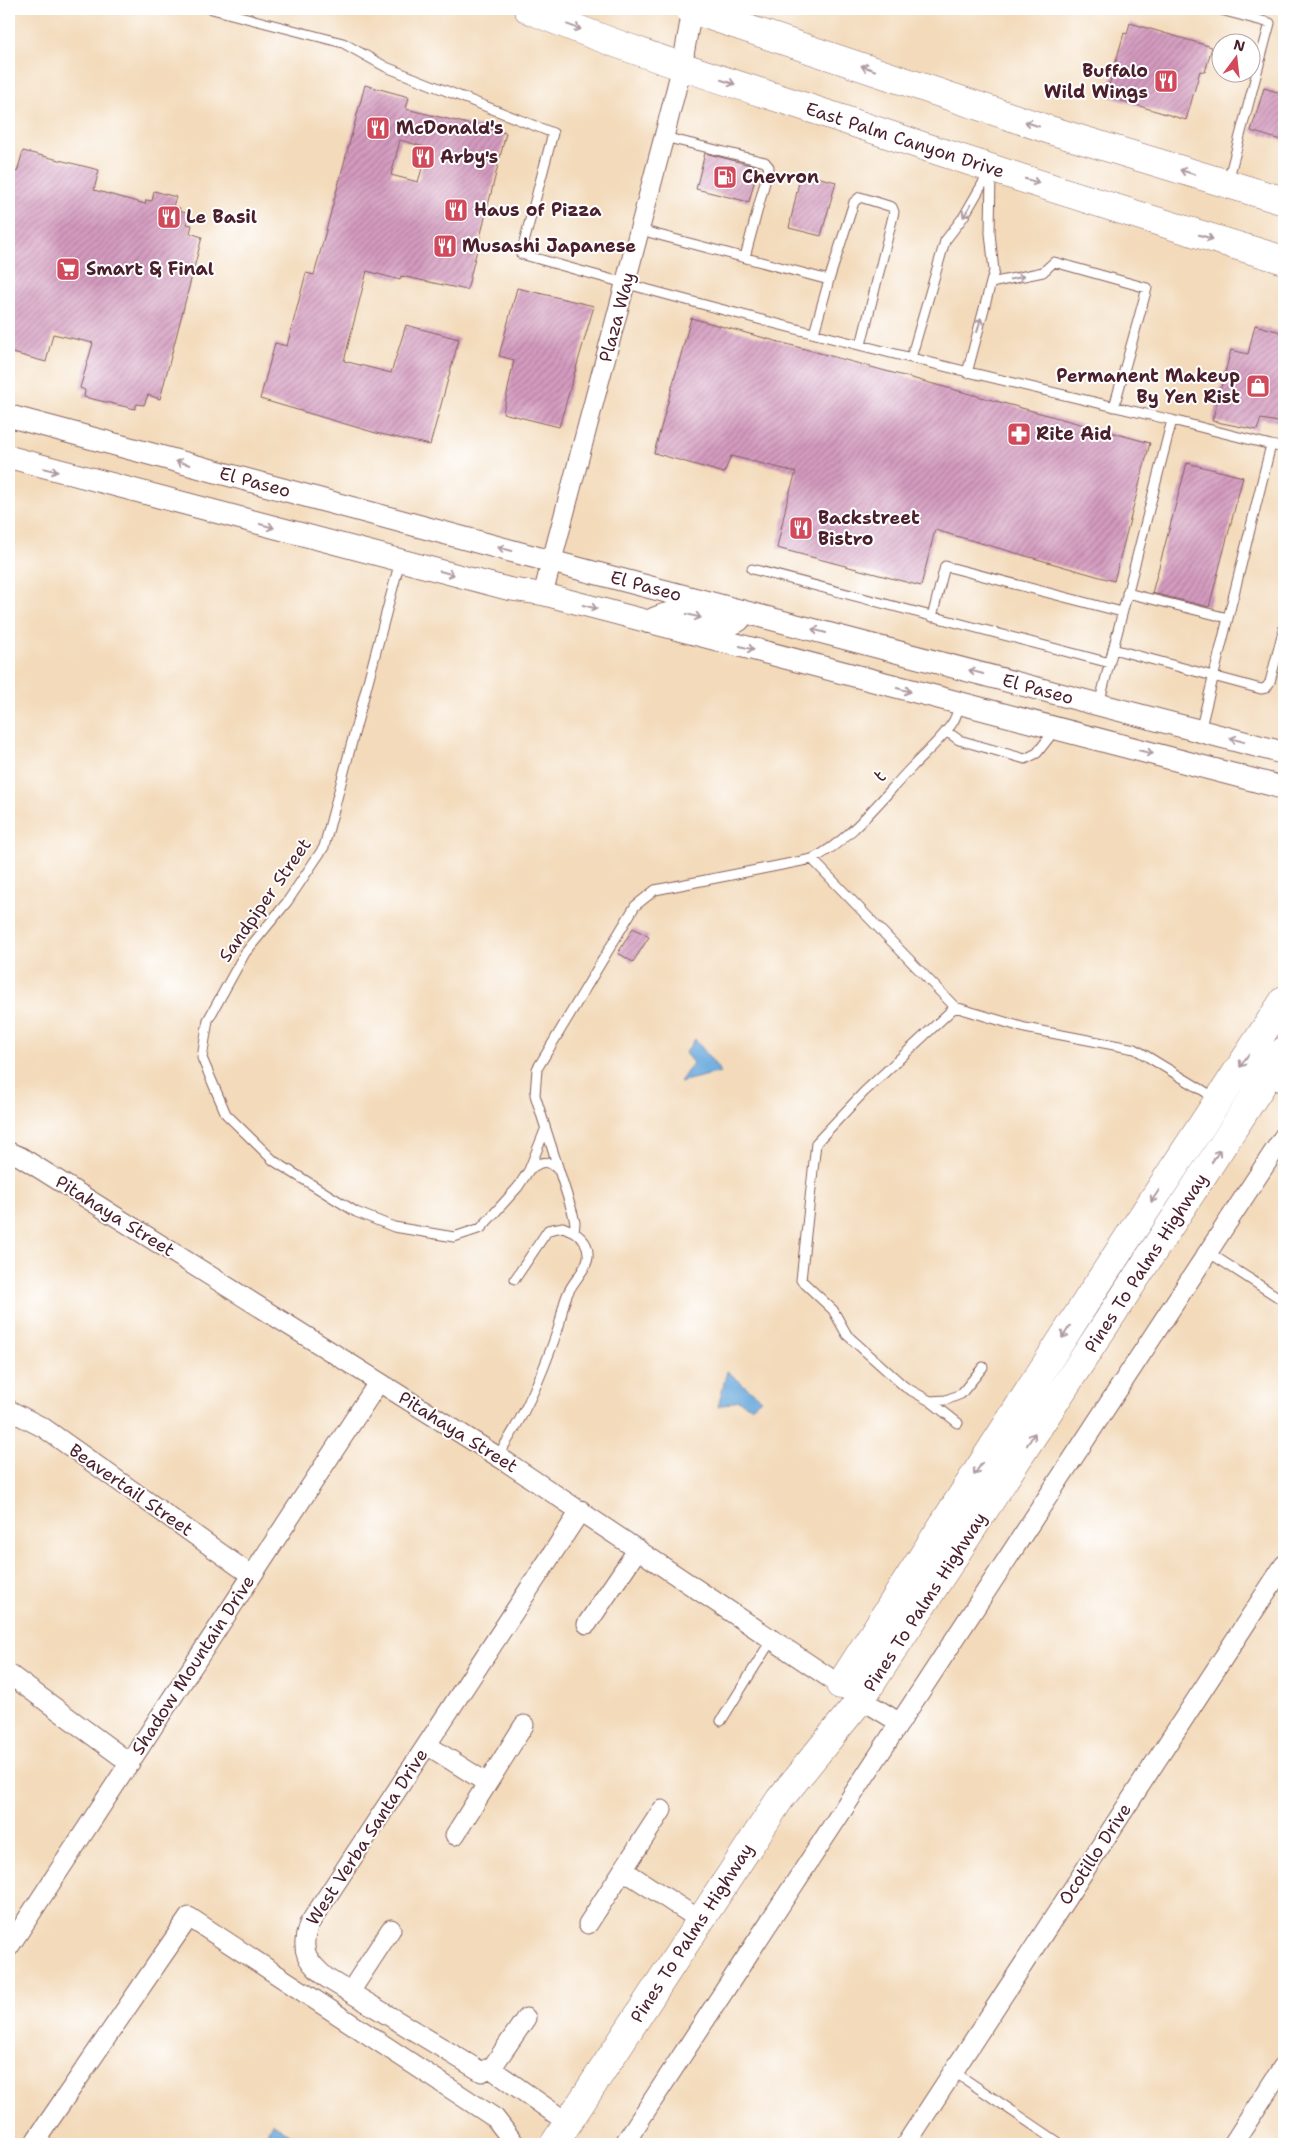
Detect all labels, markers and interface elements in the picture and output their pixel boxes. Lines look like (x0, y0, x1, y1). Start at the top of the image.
one-way arrow (565, 23, 581, 32)
north arrow (1210, 32, 1260, 82)
text: N (1232, 35, 1247, 56)
place label: Buffalo Wild Wings (1044, 59, 1148, 104)
one-way arrow (860, 63, 876, 73)
restaurant icon: Buffalo Wild Wings (1153, 68, 1179, 94)
one-way arrow (720, 77, 736, 87)
street label: East Palm Canyon Drive (803, 97, 1007, 183)
restaurant icon: McDonald's (365, 115, 391, 141)
place label: McDonald's (396, 116, 503, 140)
one-way arrow (1025, 118, 1041, 128)
restaurant icon: Arby's (410, 144, 436, 170)
place label: Arby's (440, 145, 498, 169)
fuel station icon: Chevron (712, 164, 738, 190)
place label: Chevron (742, 165, 819, 189)
one-way arrow (1180, 166, 1196, 176)
one-way arrow (1024, 177, 1040, 187)
restaurant icon: Haus of Pizza (443, 197, 469, 223)
place label: Haus of Pizza (474, 198, 602, 222)
restaurant icon: Le Basil (156, 204, 182, 230)
one-way arrow (961, 204, 971, 218)
place label: Le Basil (186, 205, 257, 229)
one-way arrow (1198, 232, 1214, 242)
restaurant icon: Musashi Japanese (432, 233, 458, 259)
place label: Musashi Japanese (462, 234, 636, 258)
supermarket icon: Smart & Final (55, 256, 81, 282)
place label: Smart & Final (86, 257, 214, 281)
street label: Plaza Way (593, 269, 641, 365)
one-way arrow (1009, 272, 1025, 282)
one-way arrow (975, 318, 984, 334)
place label: Permanent Makeup By Yen Rist (1056, 364, 1240, 409)
shop icon: Permanent Makeup By Yen Rist (1245, 373, 1271, 399)
pharmacy icon: Rite Aid (1006, 421, 1032, 447)
place label: Rite Aid (1036, 422, 1112, 446)
one-way arrow (175, 458, 191, 467)
street label: El Paseo (217, 461, 293, 503)
one-way arrow (43, 465, 59, 475)
place label: Backstreet Bistro (818, 506, 920, 551)
restaurant icon: Backstreet Bistro (788, 515, 814, 541)
one-way arrow (258, 522, 274, 531)
one-way arrow (497, 544, 513, 554)
street label: El Paseo (608, 565, 684, 607)
one-way arrow (438, 569, 454, 578)
one-way arrow (581, 602, 597, 612)
one-way arrow (685, 612, 701, 621)
one-way arrow (811, 626, 827, 636)
one-way arrow (738, 644, 754, 654)
one-way arrow (968, 667, 984, 677)
street label: El Paseo (1000, 668, 1076, 710)
one-way arrow (896, 685, 912, 695)
one-way arrow (1230, 735, 1246, 745)
one-way arrow (1138, 748, 1154, 757)
street label: t (869, 765, 891, 787)
street label: Sandpiper Street (213, 833, 317, 967)
one-way arrow (1239, 1053, 1249, 1067)
one-way arrow (1211, 1150, 1221, 1164)
street label: Pines To Palms Highway (1079, 1168, 1213, 1358)
street label: Pitahaya Street (51, 1170, 179, 1262)
one-way arrow (1149, 1189, 1159, 1203)
one-way arrow (1061, 1325, 1071, 1339)
street label: Pitahaya Street (394, 1386, 522, 1478)
one-way arrow (1026, 1432, 1036, 1446)
street label: Beavertail Street (64, 1438, 198, 1542)
one-way arrow (973, 1462, 983, 1476)
street label: Pines To Palms Highway (858, 1507, 992, 1697)
street label: Shadow Mountain Drive (126, 1571, 260, 1759)
street label: West Verba Santa Drive (301, 1744, 433, 1930)
street label: Ocotillo Drive (1053, 1799, 1137, 1909)
street label: Pines To Palms Highway (625, 1838, 759, 2028)

